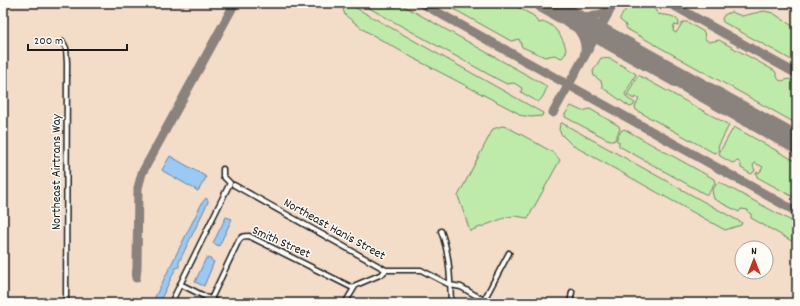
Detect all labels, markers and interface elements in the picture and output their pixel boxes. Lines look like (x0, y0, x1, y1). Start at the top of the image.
scale bar (28, 26, 127, 52)
text: 200 m (34, 33, 63, 50)
street label: Northeast Airtrans Way (48, 113, 67, 230)
street label: Northeast Hanis Street (280, 194, 389, 266)
street label: Smith Street (249, 222, 314, 264)
north arrow (734, 240, 774, 280)
text: N (751, 244, 757, 260)

